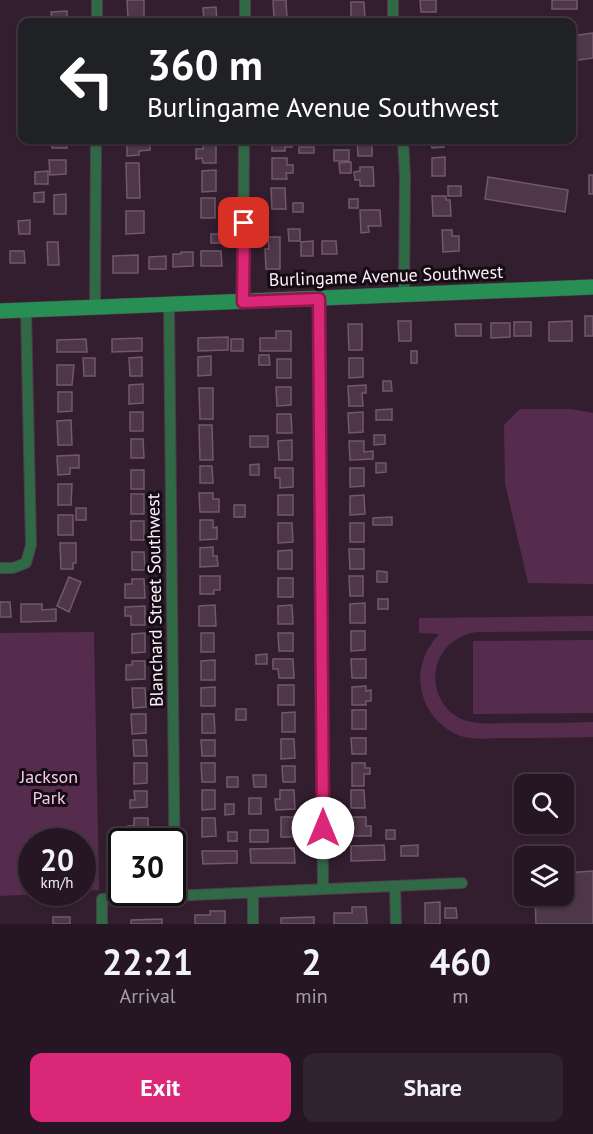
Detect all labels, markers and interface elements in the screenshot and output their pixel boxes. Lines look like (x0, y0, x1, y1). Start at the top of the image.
text: 360 m (147, 37, 263, 92)
icon: left (48, 42, 126, 120)
text: Burlingame Avenue Southwest (147, 90, 499, 124)
pin (218, 197, 269, 248)
icon: arrive (227, 206, 260, 239)
street label: Burlingame Avenue Southwest (268, 260, 504, 291)
street label: Blanchard Street Southwest (141, 493, 168, 707)
park label: Jackson Park (19, 765, 78, 809)
map controls (514, 774, 574, 906)
button: search (514, 774, 574, 834)
position arrow (291, 796, 355, 860)
speed limit sign: 30 (108, 828, 186, 906)
text: 20 (40, 840, 74, 879)
button: layers (514, 846, 574, 906)
text: km/h (41, 873, 73, 892)
text: 22:21 (102, 938, 193, 985)
text: 2 (301, 938, 322, 985)
text: 460 (430, 938, 491, 985)
text: Arrival (120, 983, 176, 1009)
text: min (295, 983, 328, 1009)
text: m (452, 983, 469, 1009)
button: Exit (30, 1053, 291, 1122)
button: Share (303, 1053, 563, 1122)

